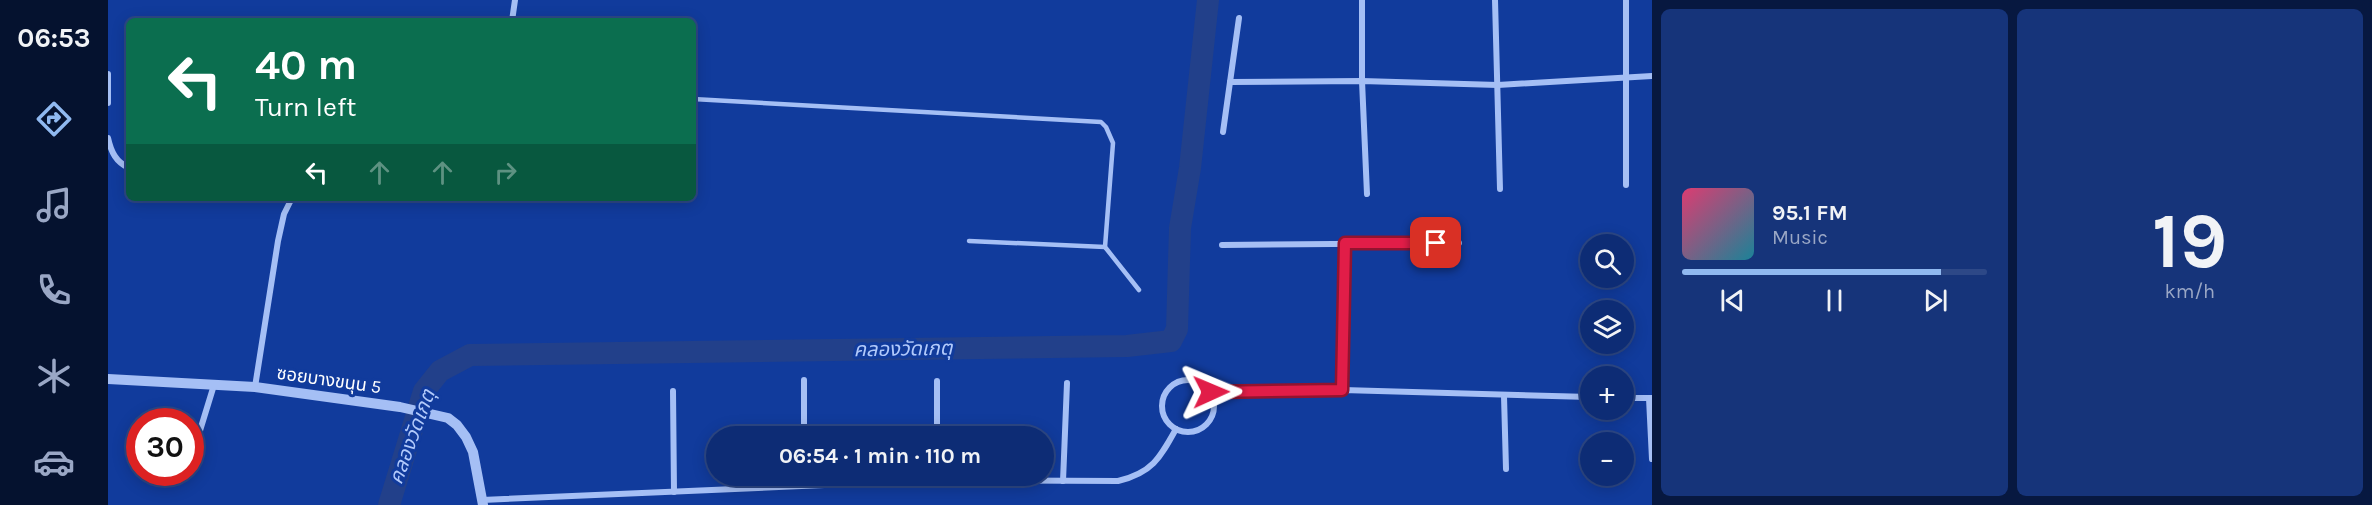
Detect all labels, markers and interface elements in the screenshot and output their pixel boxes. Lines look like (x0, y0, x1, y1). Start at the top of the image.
text: 06:53 (17, 22, 91, 54)
text: 40 m (255, 40, 357, 90)
icon: left (156, 42, 234, 120)
text: Turn left (255, 91, 356, 123)
icon: directions (33, 98, 75, 140)
icon: left (300, 156, 333, 189)
icon: ahead (363, 156, 396, 189)
icon: ahead (426, 156, 459, 189)
icon: right (489, 156, 522, 189)
icon: music (33, 184, 75, 226)
text: 19 (2152, 195, 2227, 287)
text: 95.1 FM (1772, 200, 1848, 226)
pin (1410, 217, 1461, 268)
icon: arrive (1419, 226, 1452, 259)
text: Music (1772, 226, 1828, 249)
map controls (1580, 234, 1634, 486)
button: search (1580, 234, 1634, 288)
icon: phone (33, 269, 75, 311)
text: km/h (2164, 280, 2215, 303)
icon: previous (1716, 284, 1749, 317)
icon: pause (1818, 284, 1851, 317)
icon: next (1919, 284, 1952, 317)
button: layers (1580, 300, 1634, 354)
water label: คลองวัดเกตุ (853, 337, 954, 362)
icon: climate (33, 355, 75, 397)
position arrow (1179, 360, 1243, 424)
street label: ซอยบางขนุน 5 (275, 362, 383, 398)
button: + (1580, 366, 1634, 420)
water label: คลองวัดเกตุ (384, 385, 441, 488)
speed limit sign: 30 (126, 408, 204, 486)
button: − (1580, 432, 1634, 486)
icon: car (33, 441, 75, 483)
text: 06:54 · 1 min · 110 m (779, 443, 981, 469)

